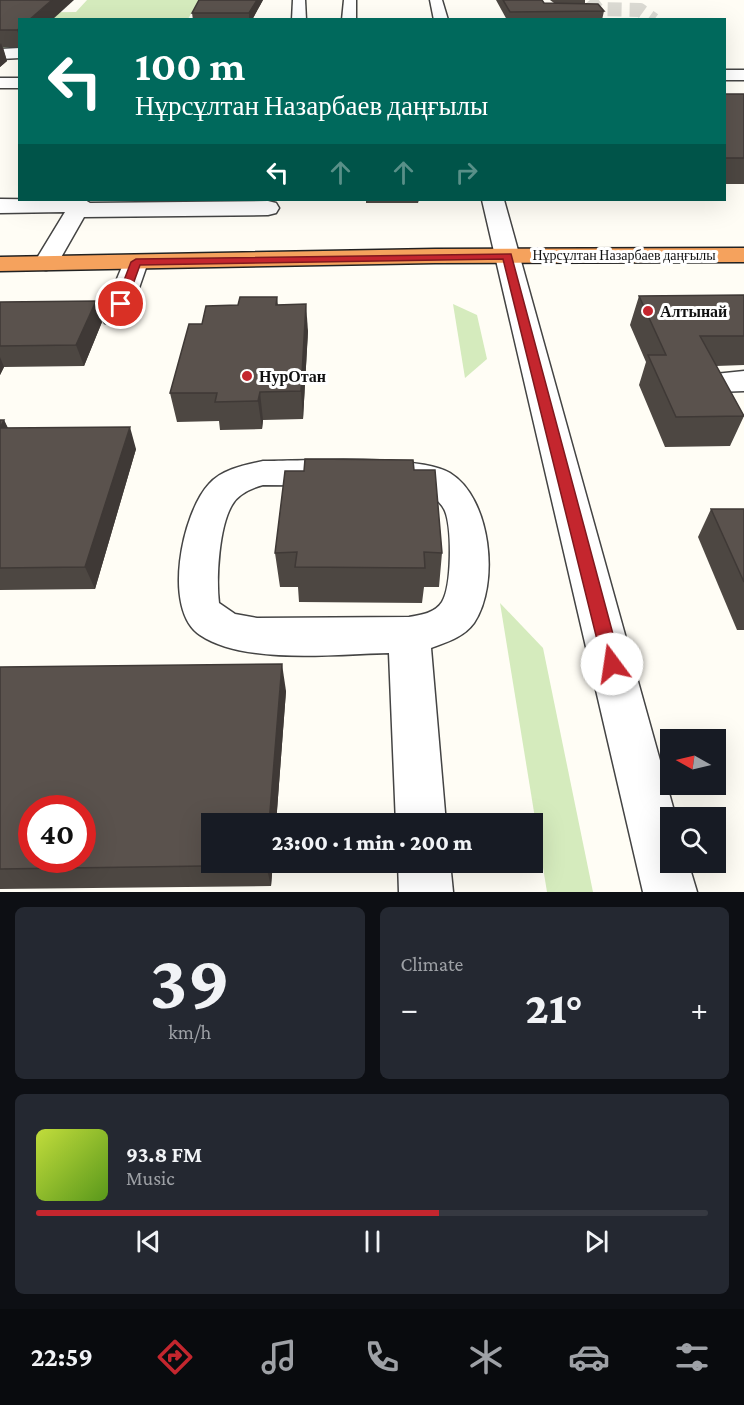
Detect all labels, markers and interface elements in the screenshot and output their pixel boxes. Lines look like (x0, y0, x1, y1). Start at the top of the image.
icon: left (36, 42, 114, 120)
text: 100 m (135, 42, 245, 89)
text: Нұрсұлтан Назарбаев даңғылы (135, 91, 488, 121)
icon: left (261, 156, 294, 189)
icon: ahead (324, 156, 357, 189)
icon: ahead (387, 156, 420, 189)
icon: right (450, 156, 483, 189)
street label: Нұрсұлтан Назарбаев даңғылы (532, 247, 716, 263)
pin (95, 278, 146, 329)
icon: arrive (104, 287, 137, 320)
place label: Алтынай (660, 303, 727, 320)
marker: Алтынай (641, 304, 655, 318)
place label: НурОтан (259, 368, 326, 386)
marker: НурОтан (240, 369, 254, 383)
position arrow (580, 632, 644, 696)
north arrow (660, 729, 726, 795)
map controls (660, 729, 726, 873)
speed limit sign: 40 (18, 795, 96, 873)
button: search (660, 807, 726, 873)
text: 23:00 · 1 min · 200 m (272, 830, 472, 855)
text: 39 (149, 938, 230, 1025)
text: Climate (401, 953, 463, 975)
text: 21° (525, 983, 583, 1033)
text: − (401, 990, 418, 1027)
text: + (691, 990, 708, 1027)
text: km/h (168, 1021, 211, 1043)
text: 93.8 FM (126, 1142, 202, 1167)
text: Music (126, 1167, 175, 1189)
icon: previous (132, 1225, 165, 1258)
icon: pause (356, 1225, 389, 1258)
icon: next (580, 1225, 613, 1258)
icon: directions (154, 1336, 196, 1378)
icon: music (258, 1336, 300, 1378)
icon: phone (361, 1336, 403, 1378)
icon: climate (465, 1336, 507, 1378)
icon: car (568, 1336, 610, 1378)
icon: filters (671, 1336, 713, 1378)
text: 22:59 (31, 1342, 93, 1372)

